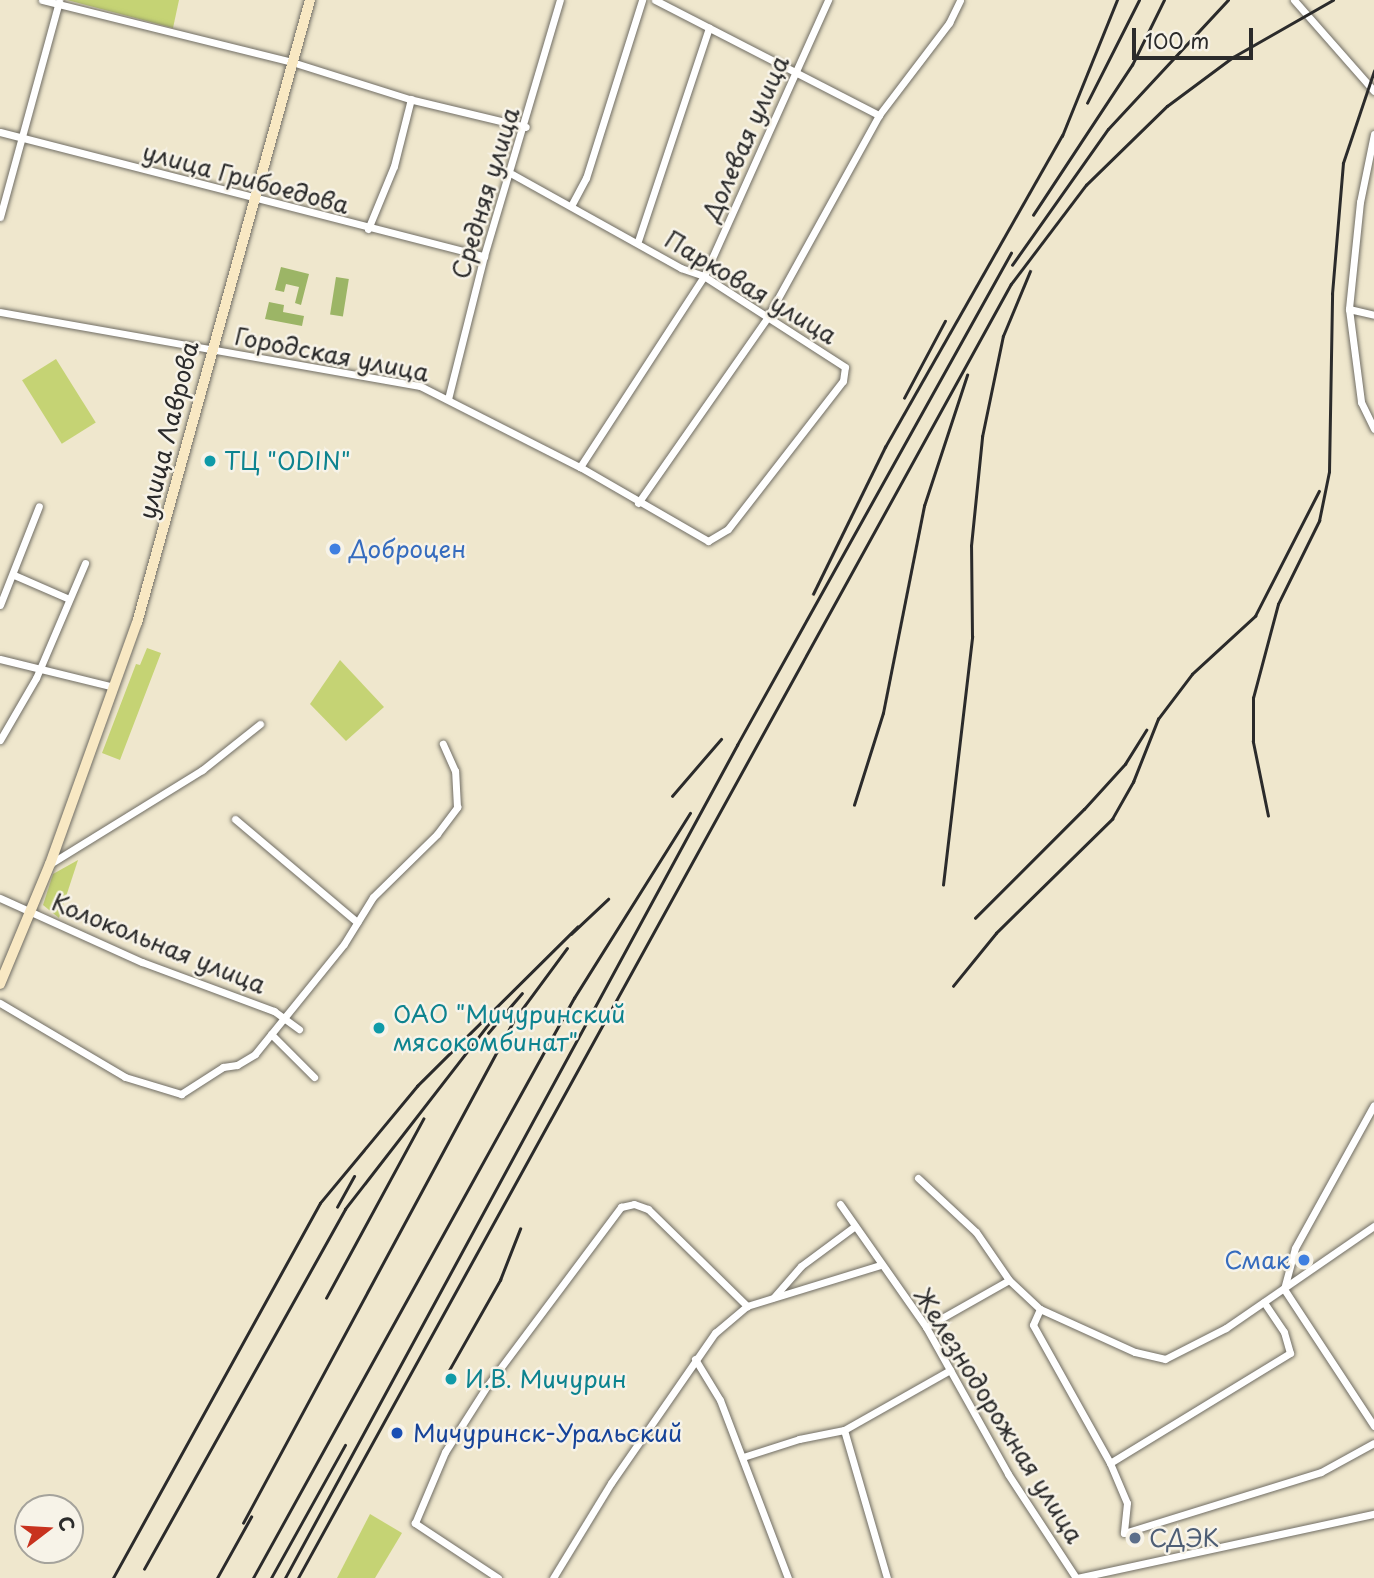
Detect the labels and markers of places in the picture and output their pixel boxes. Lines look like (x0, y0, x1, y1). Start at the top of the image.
place label: ТЦ "ODIN" (224, 447, 352, 475)
marker: ТЦ "ODIN" (202, 453, 218, 469)
place label: Доброцен (349, 535, 466, 563)
marker: Доброцен (327, 541, 343, 557)
place label: ОАО "Мичуринский мясокомбинат" (393, 1000, 626, 1056)
marker: ОАО "Мичуринский мясокомбинат" (371, 1020, 387, 1036)
place label: Смак (1224, 1246, 1290, 1274)
marker: Смак (1296, 1252, 1312, 1268)
place label: И.В. Мичурин (465, 1365, 627, 1393)
marker: И.В. Мичурин (443, 1371, 459, 1387)
place label: Мичуринск-Уральский (413, 1419, 682, 1447)
marker: Мичуринск-Уральский (387, 1423, 407, 1443)
place label: СДЭК (1149, 1524, 1219, 1552)
marker: СДЭК (1127, 1530, 1143, 1546)

